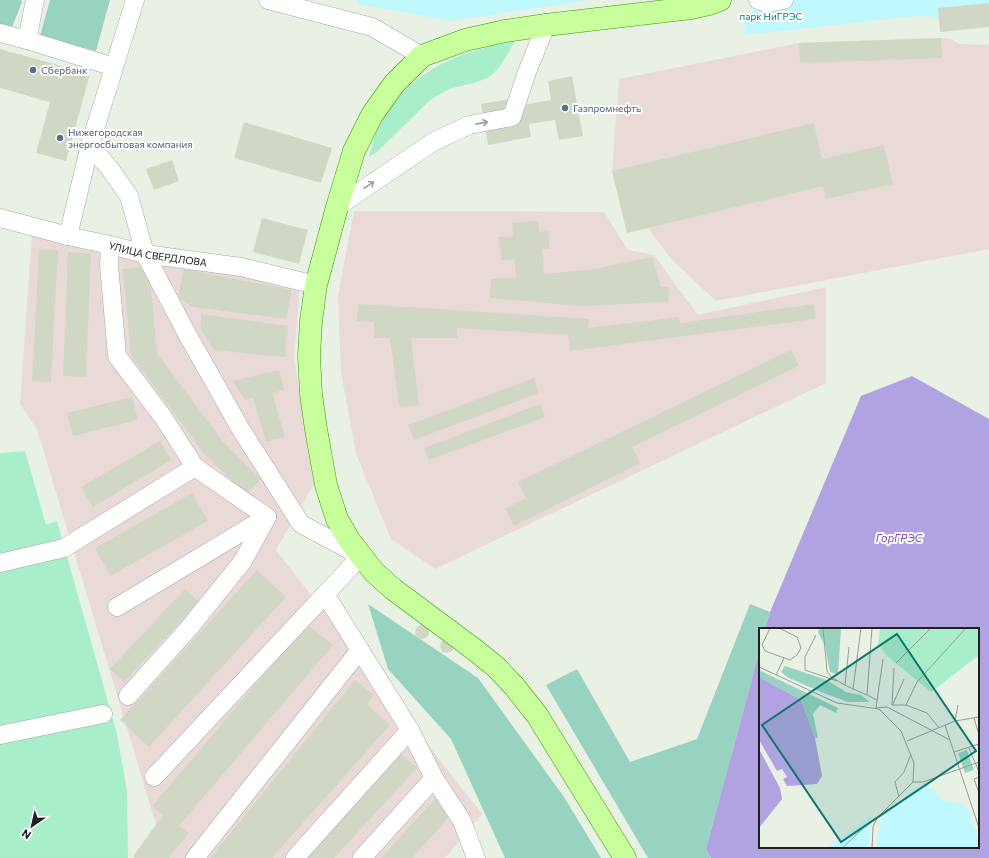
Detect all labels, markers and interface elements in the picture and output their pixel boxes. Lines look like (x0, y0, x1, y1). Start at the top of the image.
park label: парк НиГРЭС (740, 10, 803, 22)
place label: Сбербанк (41, 64, 88, 76)
marker: Сбербанк (28, 65, 38, 75)
place label: Газпромнефть (573, 102, 641, 114)
marker: Газпромнефть (560, 103, 570, 113)
one-way arrow (475, 119, 488, 127)
place label: Нижегородская энергосбытовая компания (68, 126, 192, 150)
marker: Нижегородская энергосбытовая компания (55, 133, 65, 143)
one-way arrow (363, 181, 374, 189)
street label: УЛИЦА СВЕРДЛОВА (107, 239, 208, 268)
water label: ГорГРЭС (876, 531, 923, 544)
inset map (759, 628, 979, 848)
north arrow (12, 806, 52, 846)
text: N (19, 827, 33, 842)

